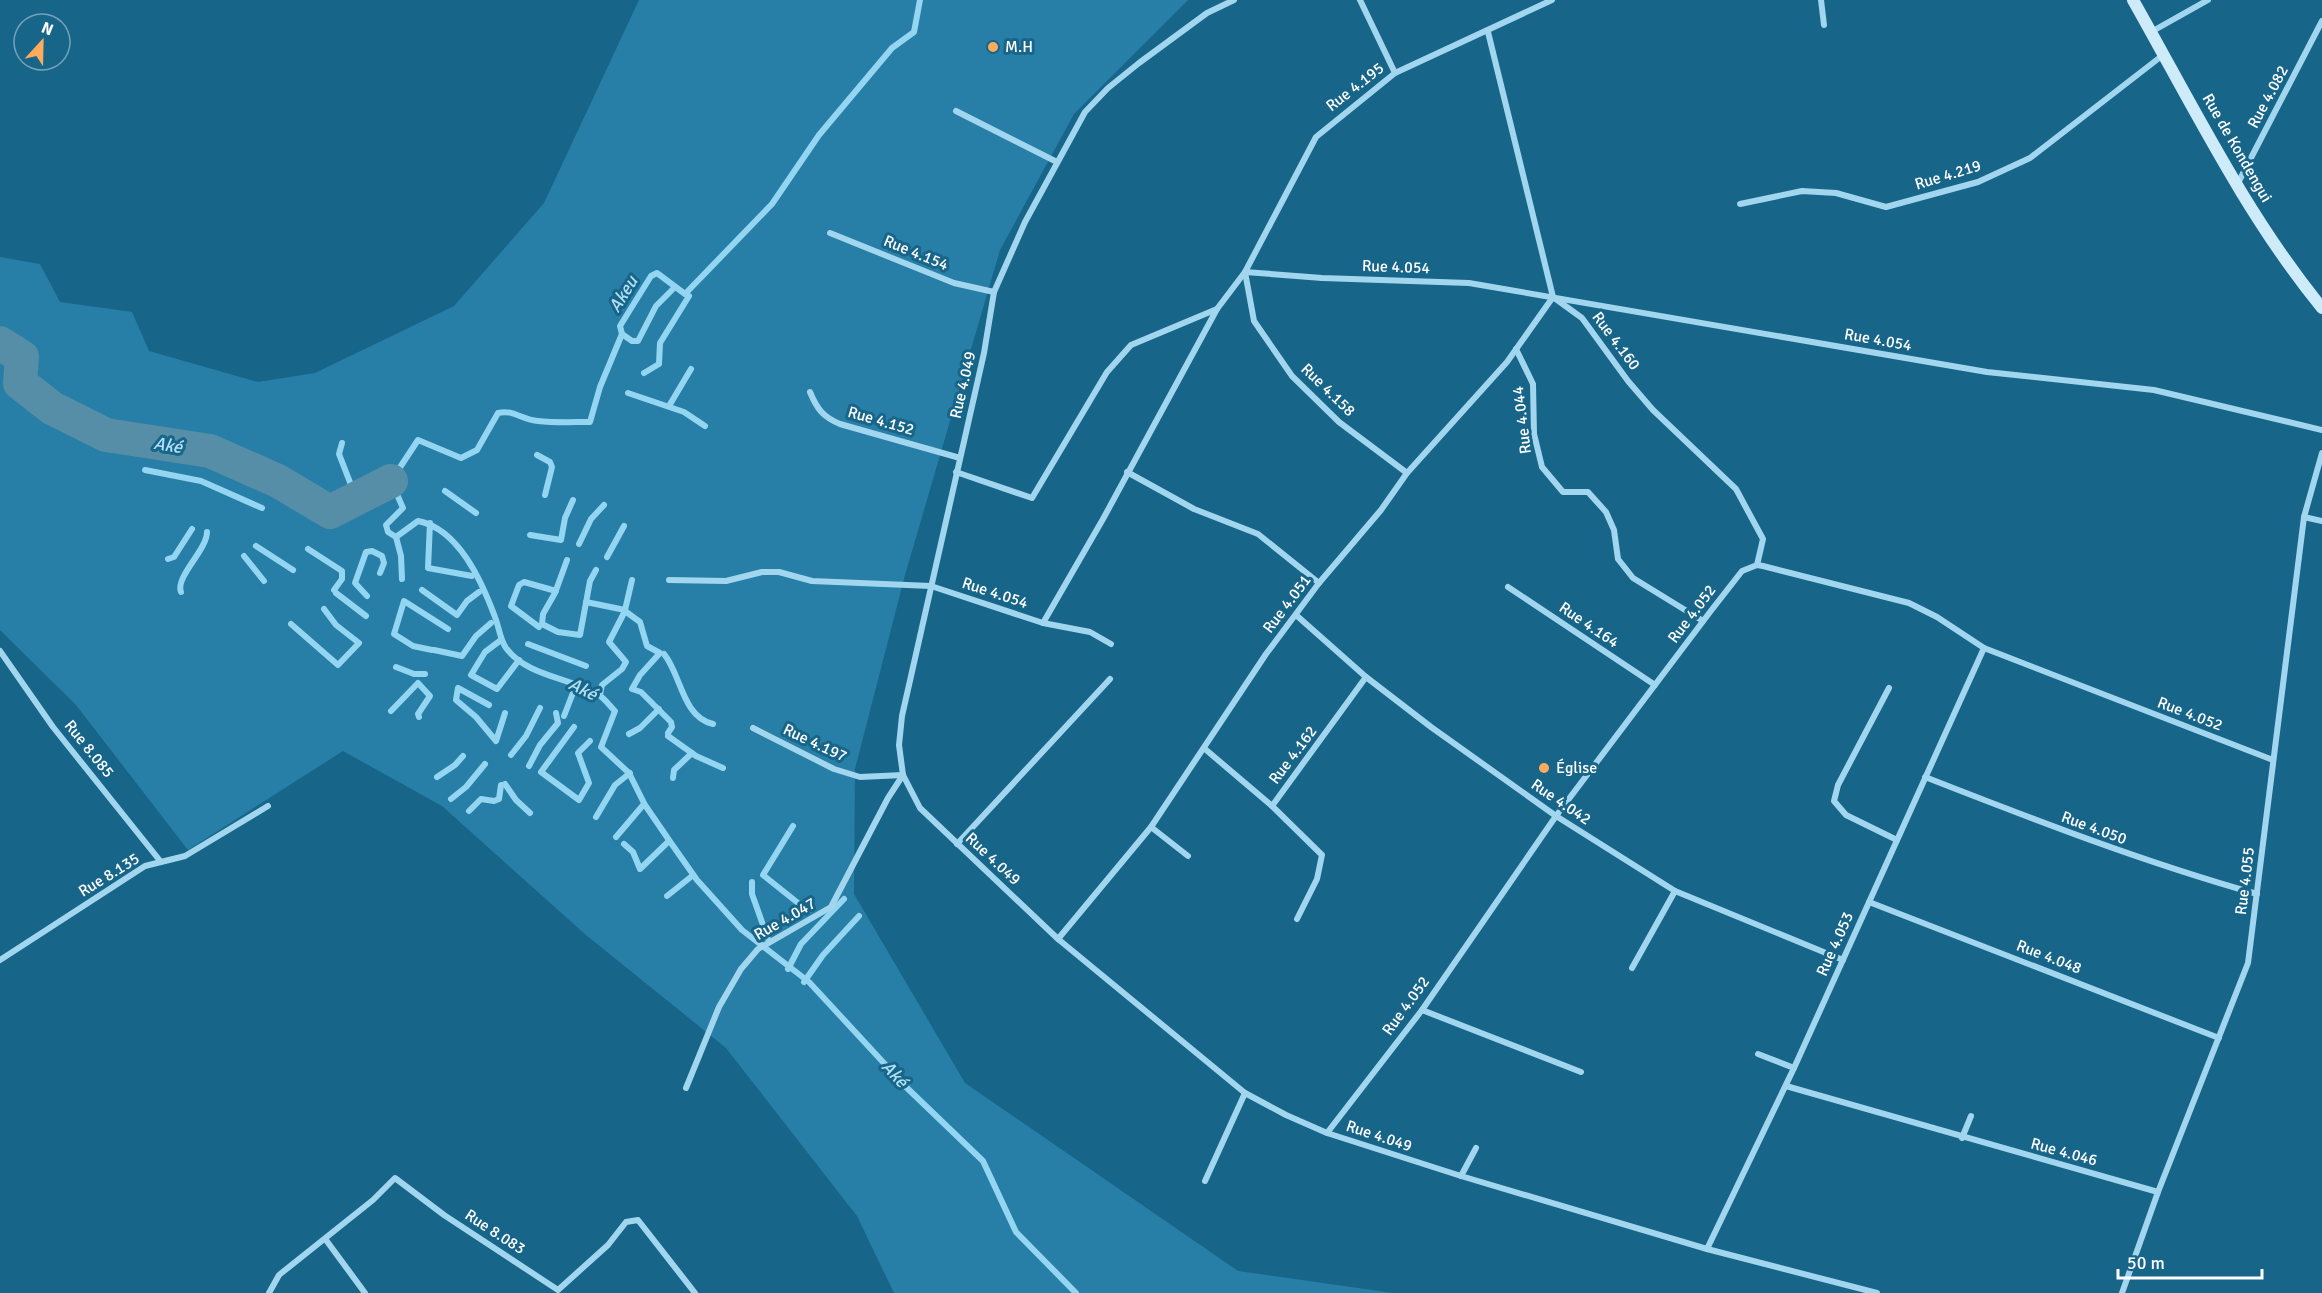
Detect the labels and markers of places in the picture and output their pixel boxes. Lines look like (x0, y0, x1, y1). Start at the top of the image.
place label: M.H (1005, 37, 1033, 57)
marker: M.H (986, 40, 1000, 54)
place label: Église (1556, 758, 1597, 778)
marker: Église (1537, 761, 1551, 775)

